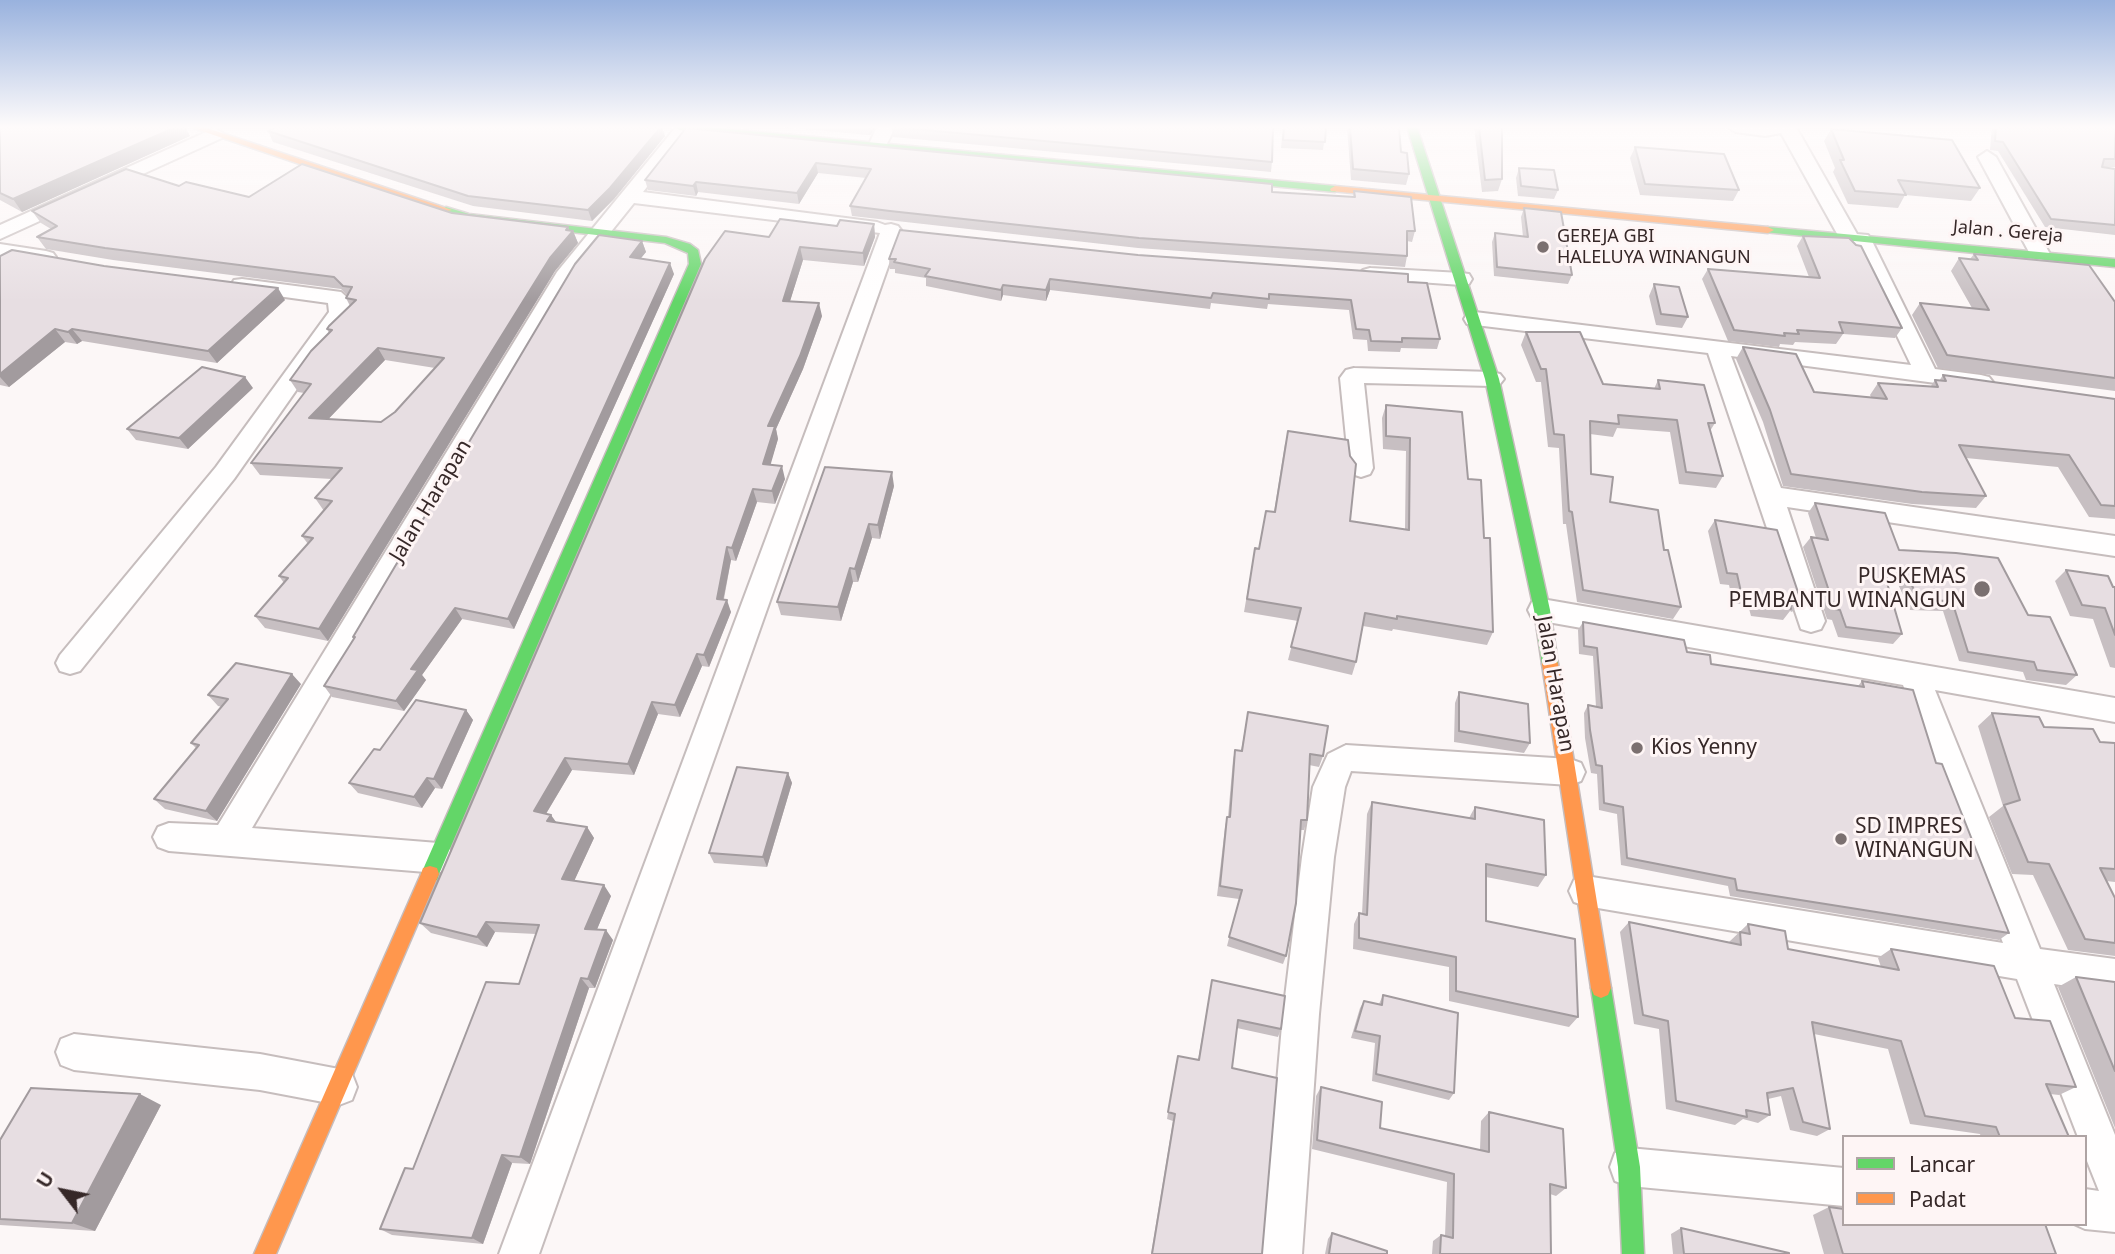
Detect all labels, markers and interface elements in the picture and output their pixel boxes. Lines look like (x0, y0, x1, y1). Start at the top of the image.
street label: Jalan . Gereja (1952, 216, 2064, 248)
place label: GEREJA GBI HALELUYA WINANGUN (1557, 226, 1751, 268)
marker: GEREJA GBI HALELUYA WINANGUN (1535, 239, 1551, 255)
street label: Jalan Harapan (385, 435, 477, 567)
place label: PUSKEMAS PEMBANTU WINANGUN (1728, 564, 1966, 614)
marker: PUSKEMAS PEMBANTU WINANGUN (1972, 579, 1992, 599)
street label: Jalan Harapan (1531, 614, 1579, 754)
place label: Kios Yenny (1651, 735, 1757, 761)
marker: Kios Yenny (1629, 740, 1645, 756)
place label: SD IMPRES WINANGUN (1855, 814, 1974, 864)
marker: SD IMPRES WINANGUN (1833, 831, 1849, 847)
legend (1842, 1135, 2087, 1226)
text: Lancar (1909, 1150, 1975, 1178)
north arrow (28, 1156, 98, 1226)
text: U (30, 1167, 60, 1193)
text: Padat (1909, 1185, 1966, 1213)

